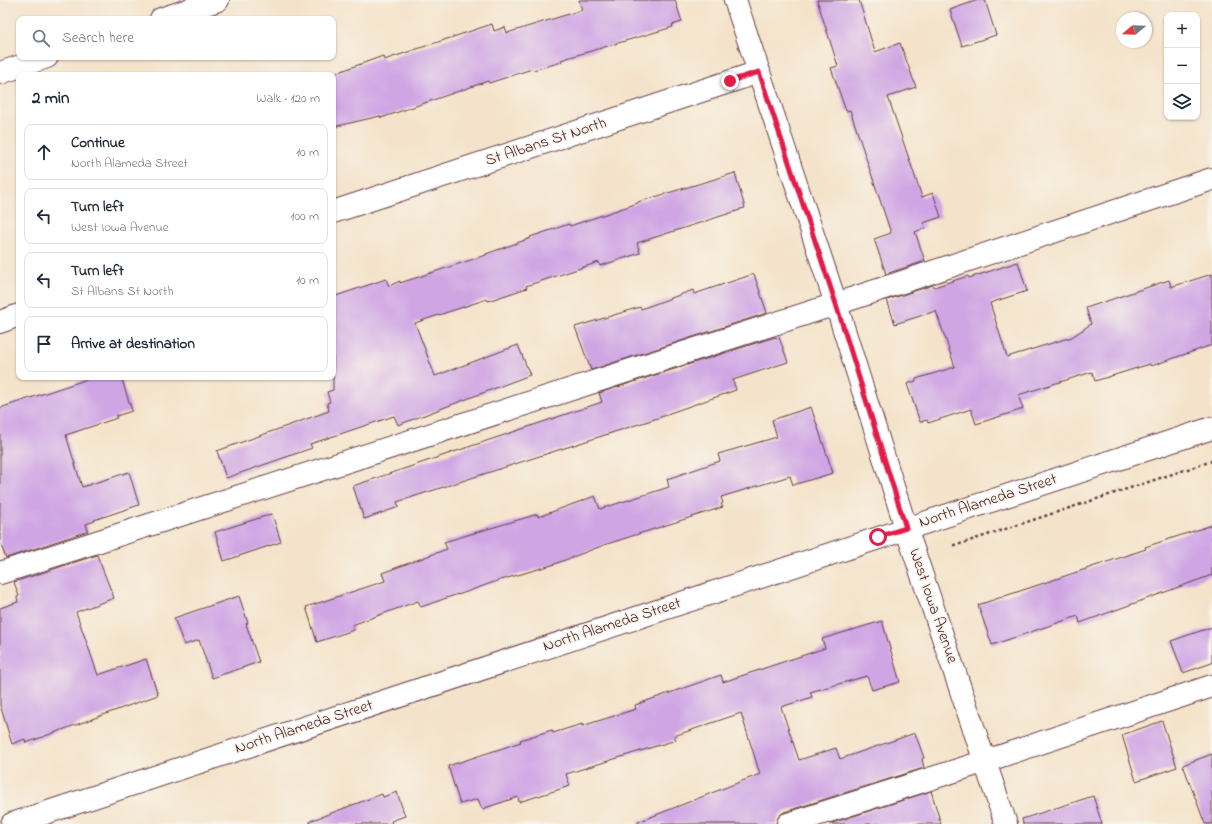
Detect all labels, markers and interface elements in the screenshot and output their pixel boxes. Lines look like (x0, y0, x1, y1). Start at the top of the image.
north arrow (1116, 12, 1152, 48)
map controls (1164, 12, 1200, 120)
button: + (1164, 12, 1200, 48)
search box (16, 16, 336, 60)
icon: search (30, 27, 52, 49)
text: Search here (62, 27, 134, 49)
button: − (1164, 48, 1200, 84)
route end (721, 72, 739, 90)
button: layers (1164, 84, 1200, 120)
text: 2 min (32, 86, 69, 111)
text: Walk · 120 m (256, 89, 320, 108)
street label: St Albans St North (482, 111, 610, 173)
text: Continue (71, 132, 125, 154)
icon: ahead (33, 141, 55, 163)
text: 10 m (296, 143, 319, 162)
text: North Alameda Street (71, 154, 188, 173)
text: Turn left (71, 196, 124, 218)
icon: left (33, 205, 55, 227)
text: 100 m (290, 207, 319, 226)
text: West Iowa Avenue (71, 218, 169, 237)
text: Turn left (71, 260, 124, 282)
icon: left (33, 269, 55, 291)
text: 10 m (296, 271, 319, 290)
text: St Albans St North (71, 282, 173, 301)
icon: arrive (33, 333, 55, 355)
text: Arrive at destination (71, 333, 195, 355)
street label: North Alameda Street (916, 467, 1061, 535)
route start (869, 528, 887, 546)
street label: West Iowa Avenue (902, 545, 964, 667)
street label: North Alameda Street (540, 591, 685, 659)
street label: North Alameda Street (232, 693, 377, 761)

